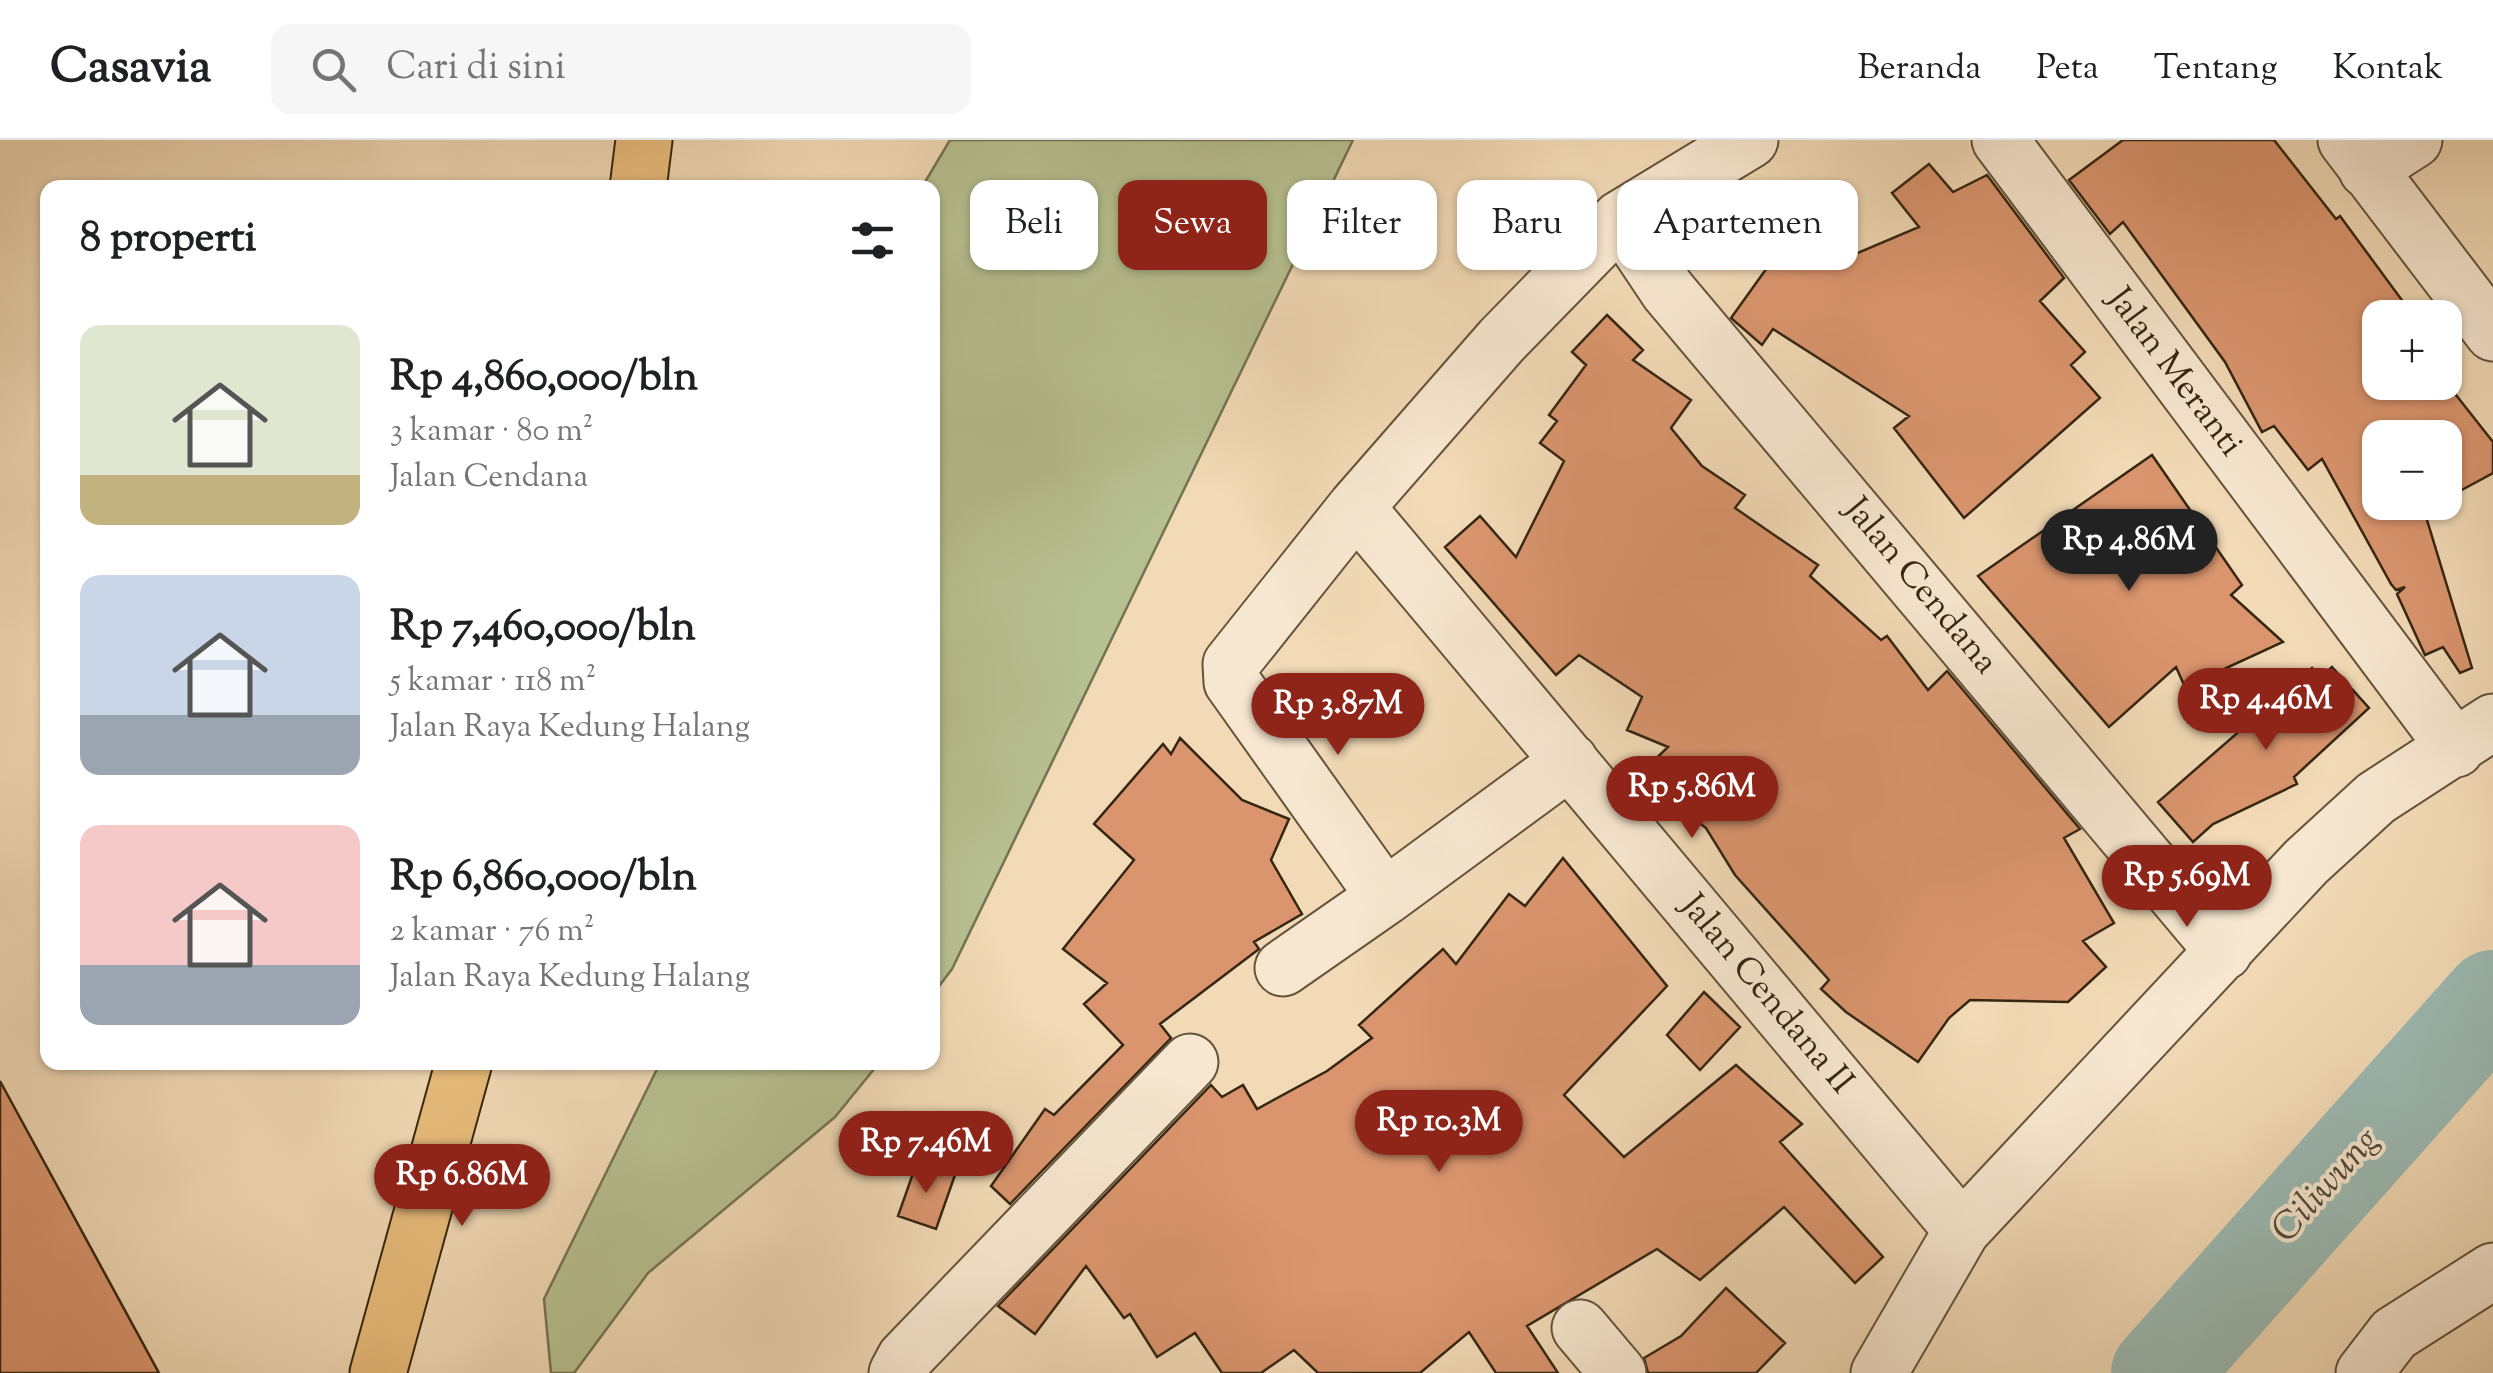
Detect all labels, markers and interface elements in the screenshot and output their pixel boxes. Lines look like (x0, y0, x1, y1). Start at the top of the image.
search box (271, 24, 971, 114)
text: Casavia (50, 35, 211, 104)
icon: search (306, 42, 361, 97)
text: Cari di sini (386, 42, 566, 96)
text: Beranda (1857, 44, 1981, 95)
text: Peta (2036, 44, 2099, 95)
text: Tentang (2154, 44, 2278, 95)
text: Kontak (2333, 44, 2443, 95)
chip: Beli (970, 180, 1098, 270)
chip: Sewa (1118, 180, 1267, 270)
chip: Filter (1287, 180, 1437, 270)
chip: Baru (1457, 180, 1597, 270)
chip: Apartemen (1617, 180, 1858, 270)
text: 8 properti (80, 210, 256, 270)
icon: filters (845, 213, 900, 268)
street label: Jalan Meranti (2092, 276, 2255, 468)
map controls (2362, 300, 2462, 520)
button: + (2362, 300, 2462, 400)
text: Rp 4,860,000/bln (390, 349, 698, 409)
icon: home (160, 365, 280, 485)
text: 3 kamar · 80 m² (390, 409, 593, 455)
button: − (2362, 420, 2462, 520)
text: Jalan Cendana (390, 455, 588, 501)
street label: Jalan Cendana (1829, 486, 2009, 686)
pin: Rp 4.86M (2026, 509, 2232, 594)
text: Rp 4.86M (2063, 518, 2195, 564)
text: Rp 7,460,000/bln (390, 599, 696, 659)
icon: home (160, 615, 280, 735)
text: 5 kamar · 118 m² (390, 659, 596, 705)
pin: Rp 4.46M (2163, 668, 2369, 753)
pin: Rp 3.87M (1235, 673, 1441, 758)
text: Rp 4.46M (2200, 677, 2332, 723)
text: Rp 3.87M (1273, 682, 1403, 728)
text: Jalan Raya Kedung Halang (390, 705, 750, 751)
pin: Rp 5.86M (1589, 756, 1795, 841)
text: Rp 5.86M (1628, 765, 1756, 811)
pin: Rp 5.69M (2084, 845, 2290, 930)
text: Rp 6,860,000/bln (390, 849, 697, 909)
text: Rp 5.69M (2124, 854, 2250, 900)
icon: home (160, 865, 280, 985)
street label: Jalan Cendana II (1666, 882, 1865, 1106)
text: 2 kamar · 76 m² (390, 909, 594, 955)
text: Jalan Raya Kedung Halang (390, 955, 750, 1001)
pin: Rp 10.3M (1336, 1090, 1542, 1175)
text: Rp 10.3M (1377, 1099, 1501, 1145)
pin: Rp 7.46M (823, 1111, 1029, 1196)
water label: Ciliwung (2260, 1116, 2394, 1256)
text: Rp 7.46M (860, 1120, 992, 1166)
pin: Rp 6.86M (359, 1144, 565, 1229)
text: Rp 6.86M (396, 1153, 528, 1199)

